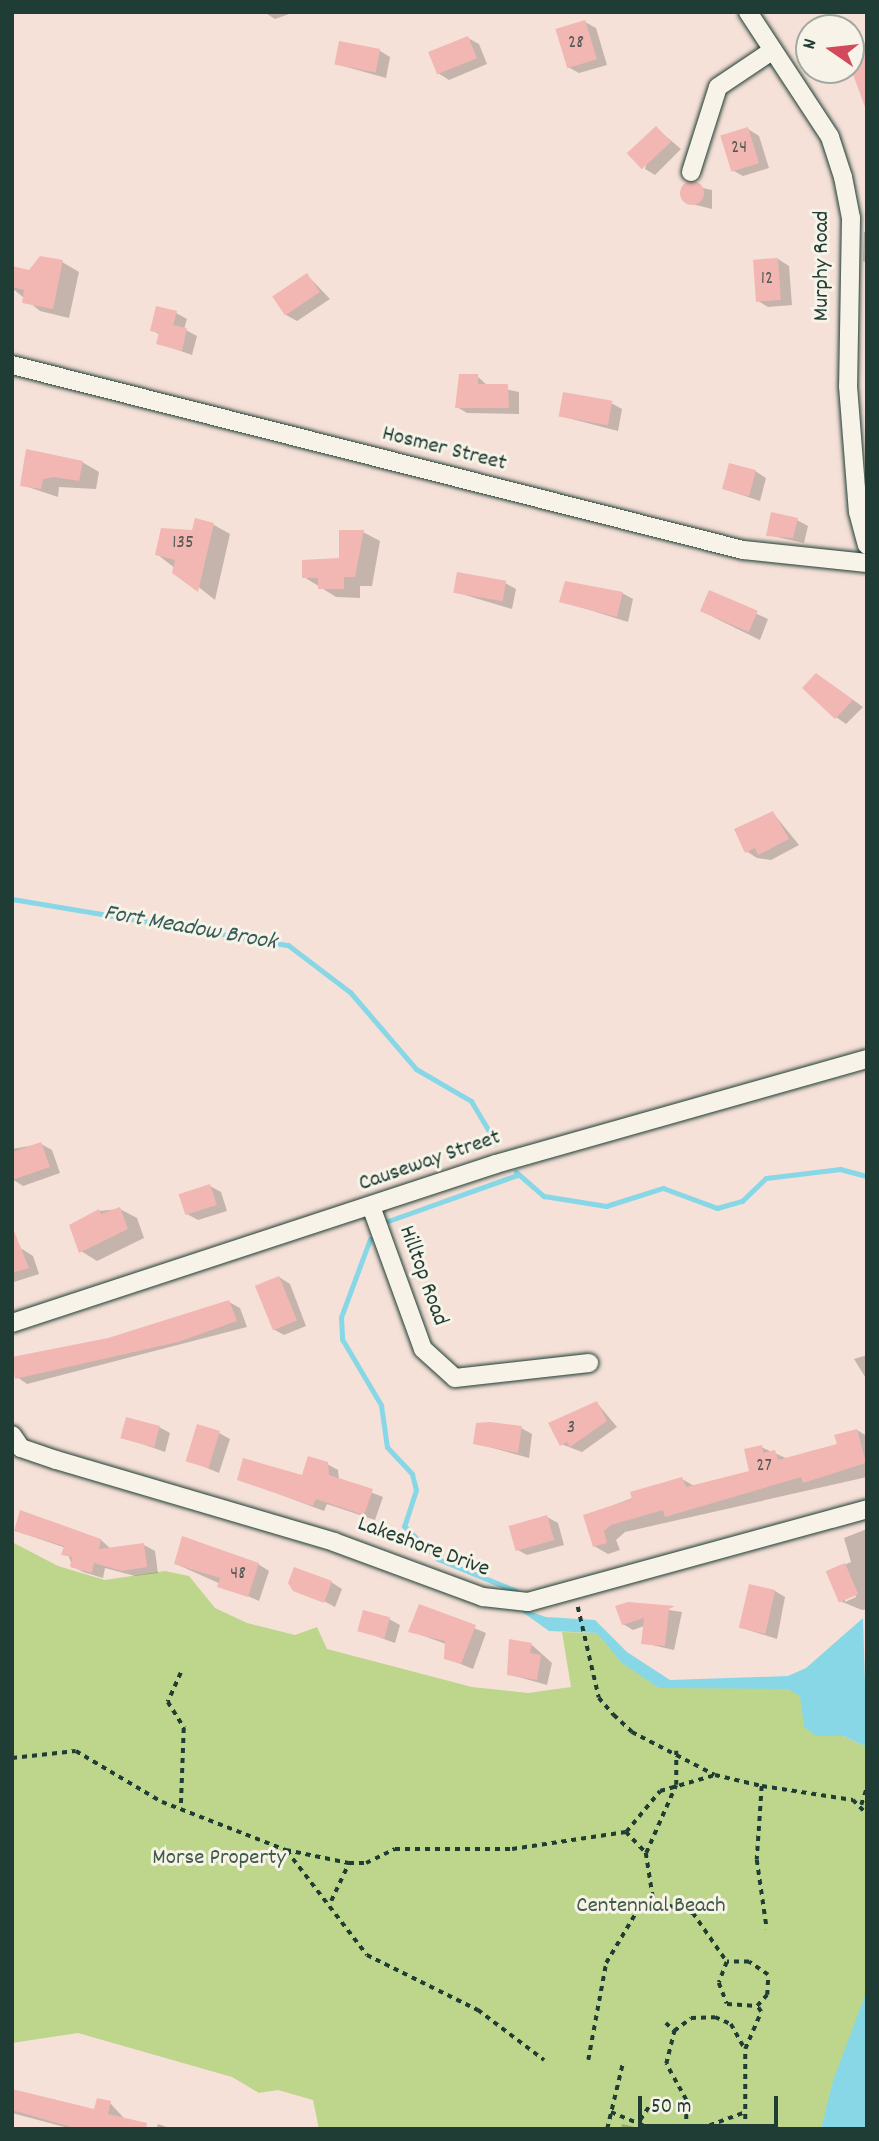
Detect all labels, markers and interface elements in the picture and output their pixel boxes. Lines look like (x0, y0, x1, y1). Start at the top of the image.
north arrow (795, 14, 865, 84)
house number: 28 (568, 33, 584, 55)
text: N (797, 36, 825, 52)
house number: 24 (731, 138, 747, 160)
street label: Murphy Road (809, 211, 837, 321)
house number: 12 (761, 269, 773, 291)
street label: Hosmer Street (379, 421, 509, 479)
house number: 135 (172, 533, 194, 555)
water label: Fort Meadow Brook (101, 900, 279, 958)
street label: Causeway Street (356, 1125, 504, 1199)
street label: Hilltop Road (391, 1222, 453, 1330)
house number: 3 (567, 1418, 575, 1440)
house number: 27 (756, 1456, 772, 1478)
street label: Lakeshore Drive (353, 1511, 493, 1585)
house number: 48 (230, 1564, 246, 1586)
park label: Morse Property (152, 1845, 286, 1873)
park label: Centennial Beach (576, 1893, 726, 1921)
scale bar (641, 2082, 781, 2126)
text: 50 m (651, 2093, 691, 2123)

